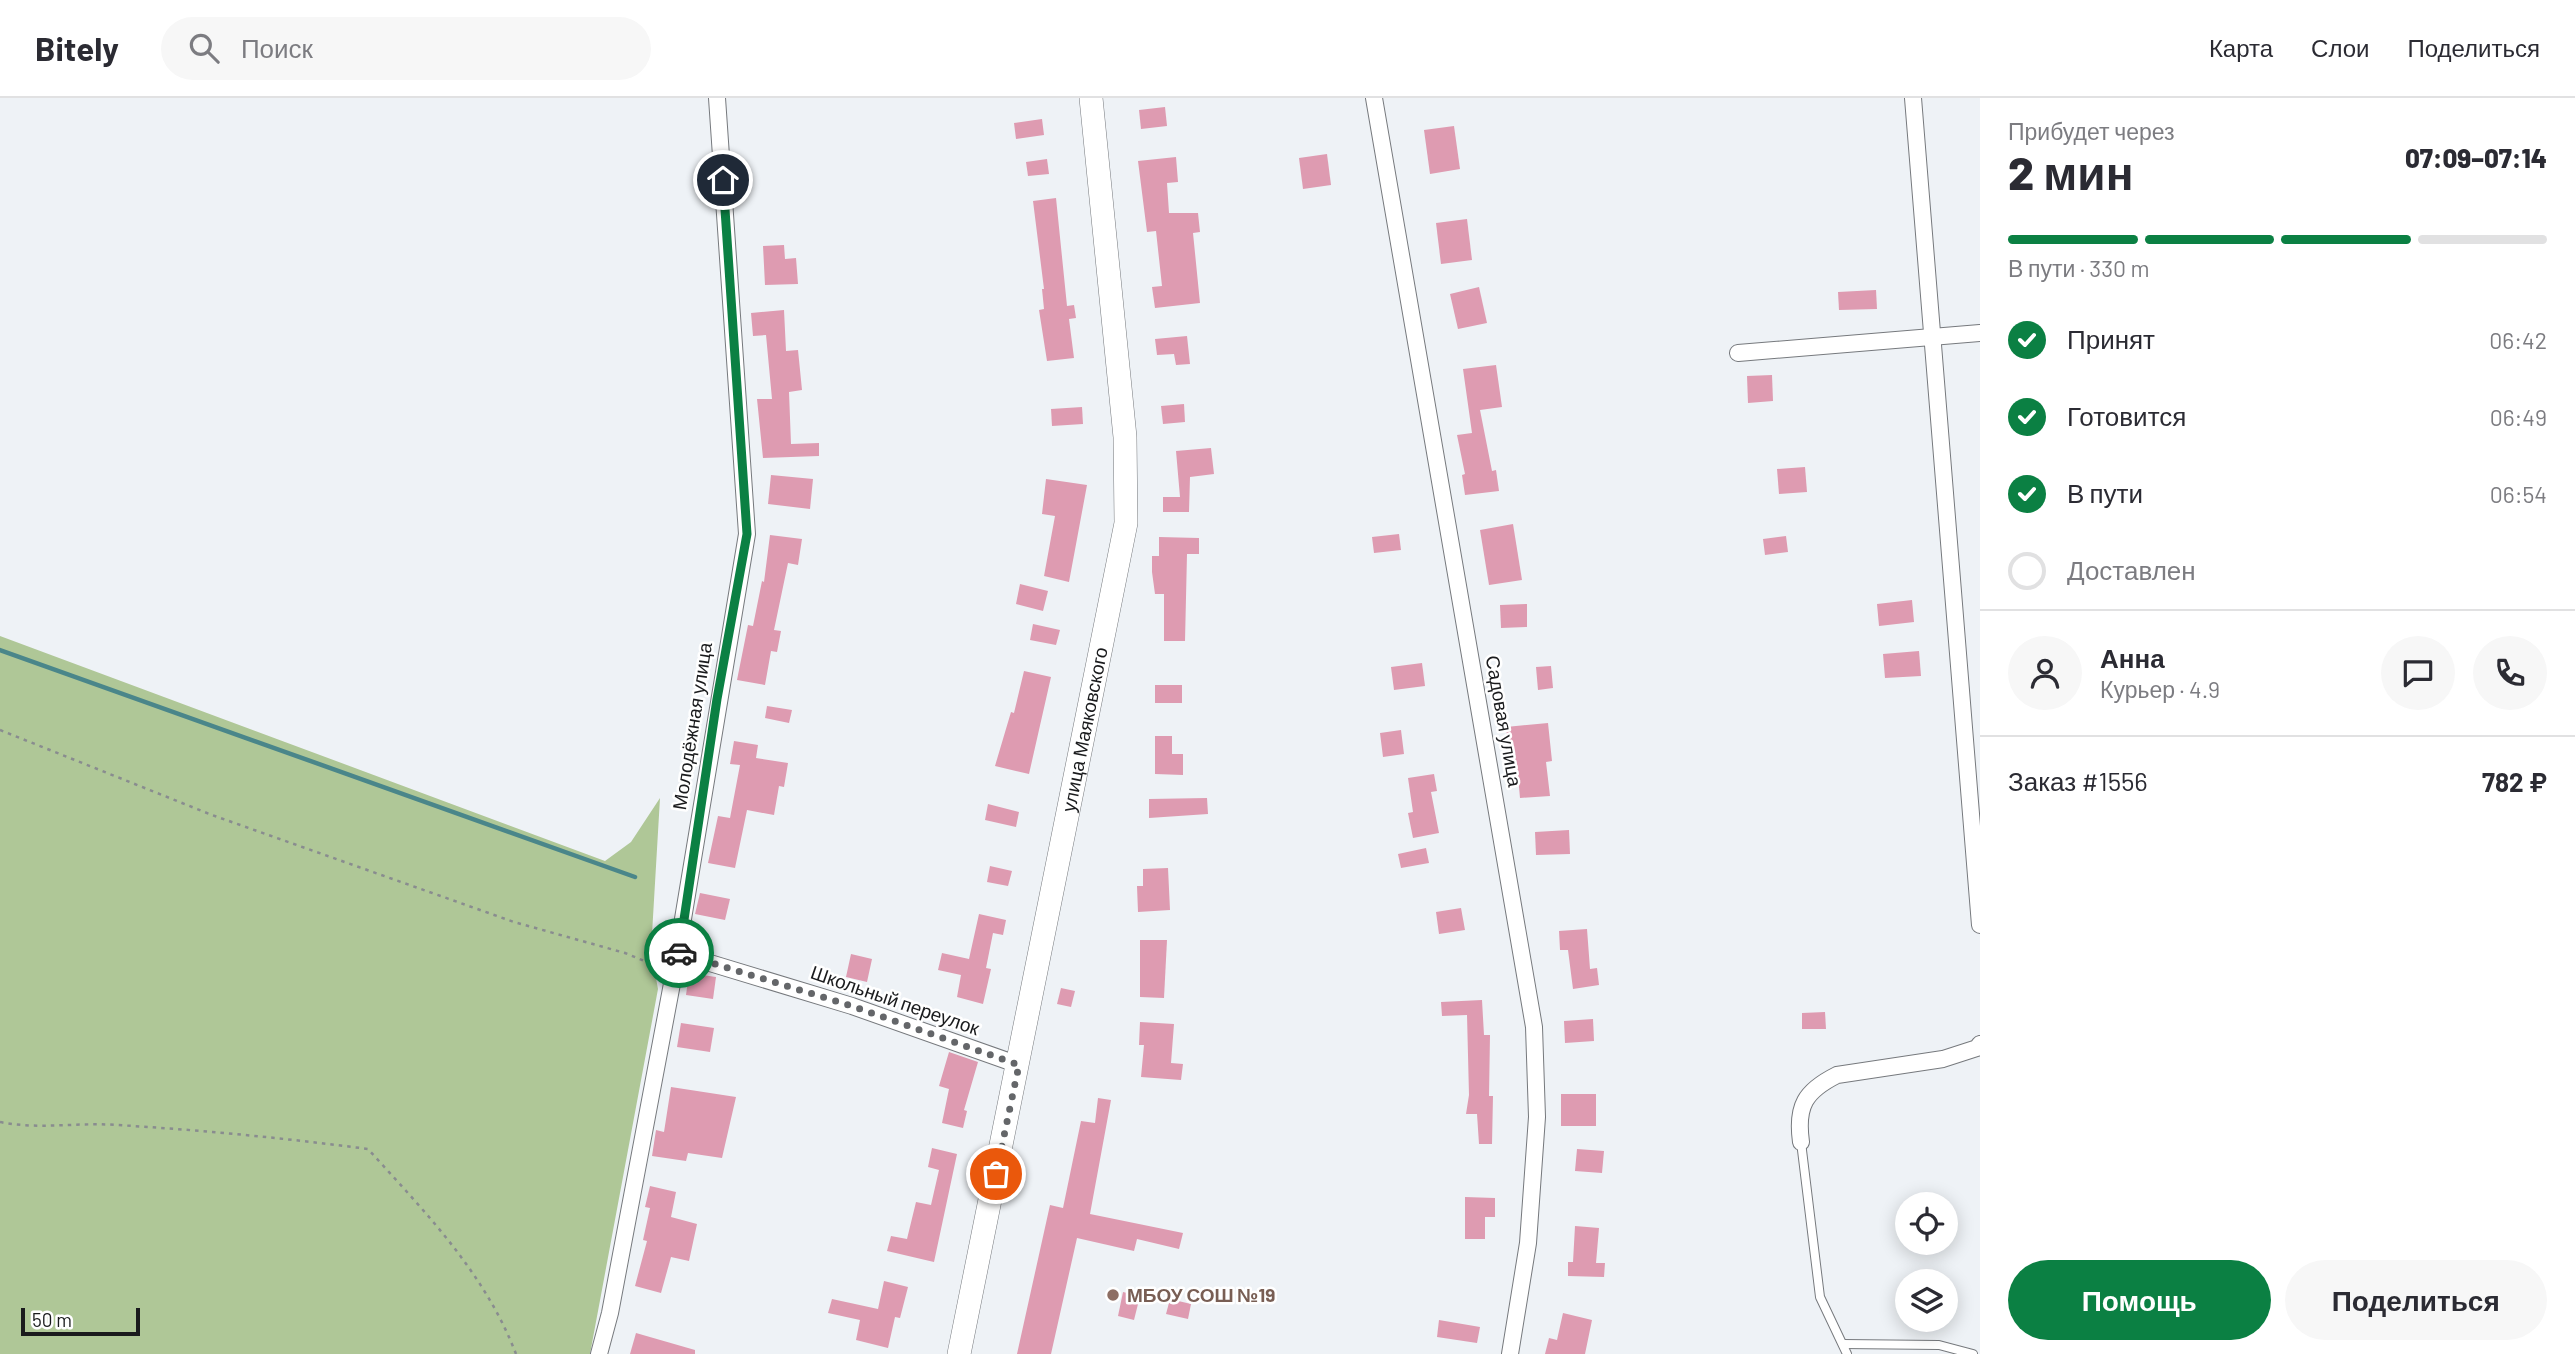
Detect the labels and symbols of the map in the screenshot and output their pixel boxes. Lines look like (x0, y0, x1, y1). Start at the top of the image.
pin (693, 150, 753, 210)
street label: Молодёжная улица (667, 640, 716, 811)
street label: улица Маяковского (1056, 645, 1112, 814)
street label: Садовая улица (1482, 653, 1527, 789)
courier (644, 918, 714, 988)
street label: Школьный переулок (808, 960, 983, 1039)
pin (966, 1144, 1026, 1204)
place label: МБОУ СОШ №19 (1127, 1283, 1275, 1306)
marker: МБОУ СОШ №19 (1105, 1287, 1121, 1303)
scale bar (21, 1305, 140, 1337)

